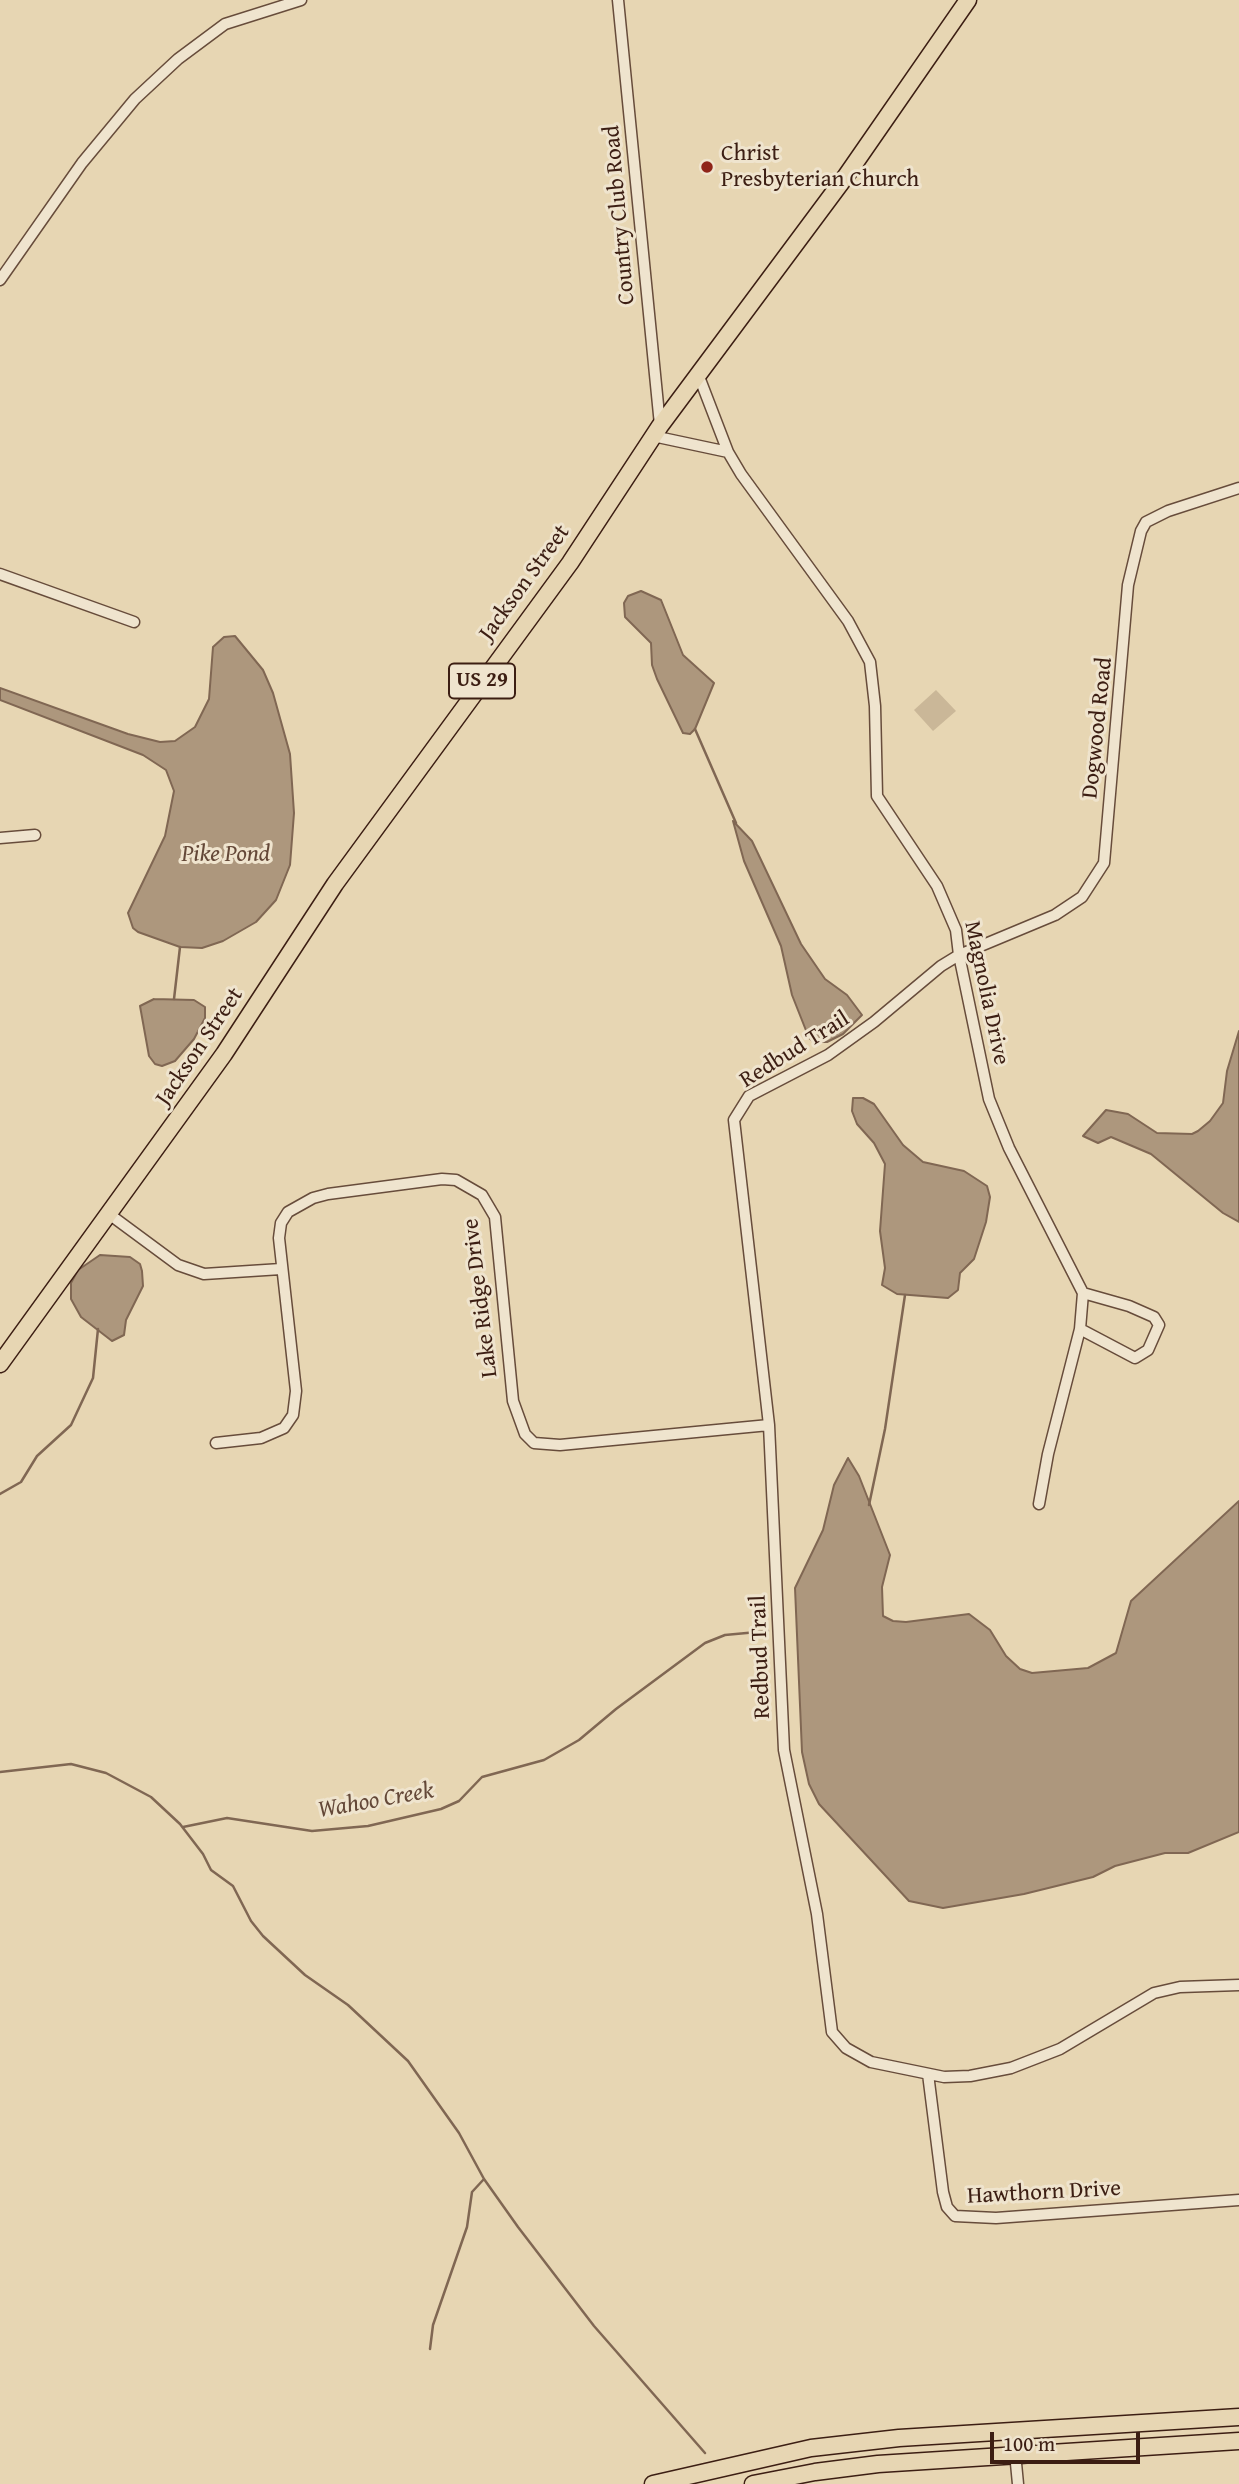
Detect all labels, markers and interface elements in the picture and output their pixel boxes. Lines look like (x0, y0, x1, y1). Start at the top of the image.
street label: Country Club Road (598, 124, 642, 306)
place label: Christ Presbyterian Church (721, 140, 919, 194)
marker: Christ Presbyterian Church (699, 159, 715, 175)
street label: Jackson Street (474, 520, 576, 646)
street label: Dogwood Road (1077, 656, 1119, 800)
road number: US 29 (449, 664, 515, 698)
water label: Pike Pond (182, 841, 270, 869)
street label: Magnolia Drive (957, 919, 1015, 1067)
street label: Jackson Street (150, 983, 250, 1111)
street label: Redbud Trail (735, 1005, 855, 1095)
street label: Lake Ridge Drive (458, 1217, 504, 1379)
street label: Redbud Trail (745, 1595, 777, 1719)
water label: Wahoo Creek (316, 1777, 436, 1825)
street label: Hawthorn Drive (966, 2175, 1122, 2211)
scale bar (994, 2418, 1144, 2462)
text: 100 m (1003, 2428, 1055, 2459)

